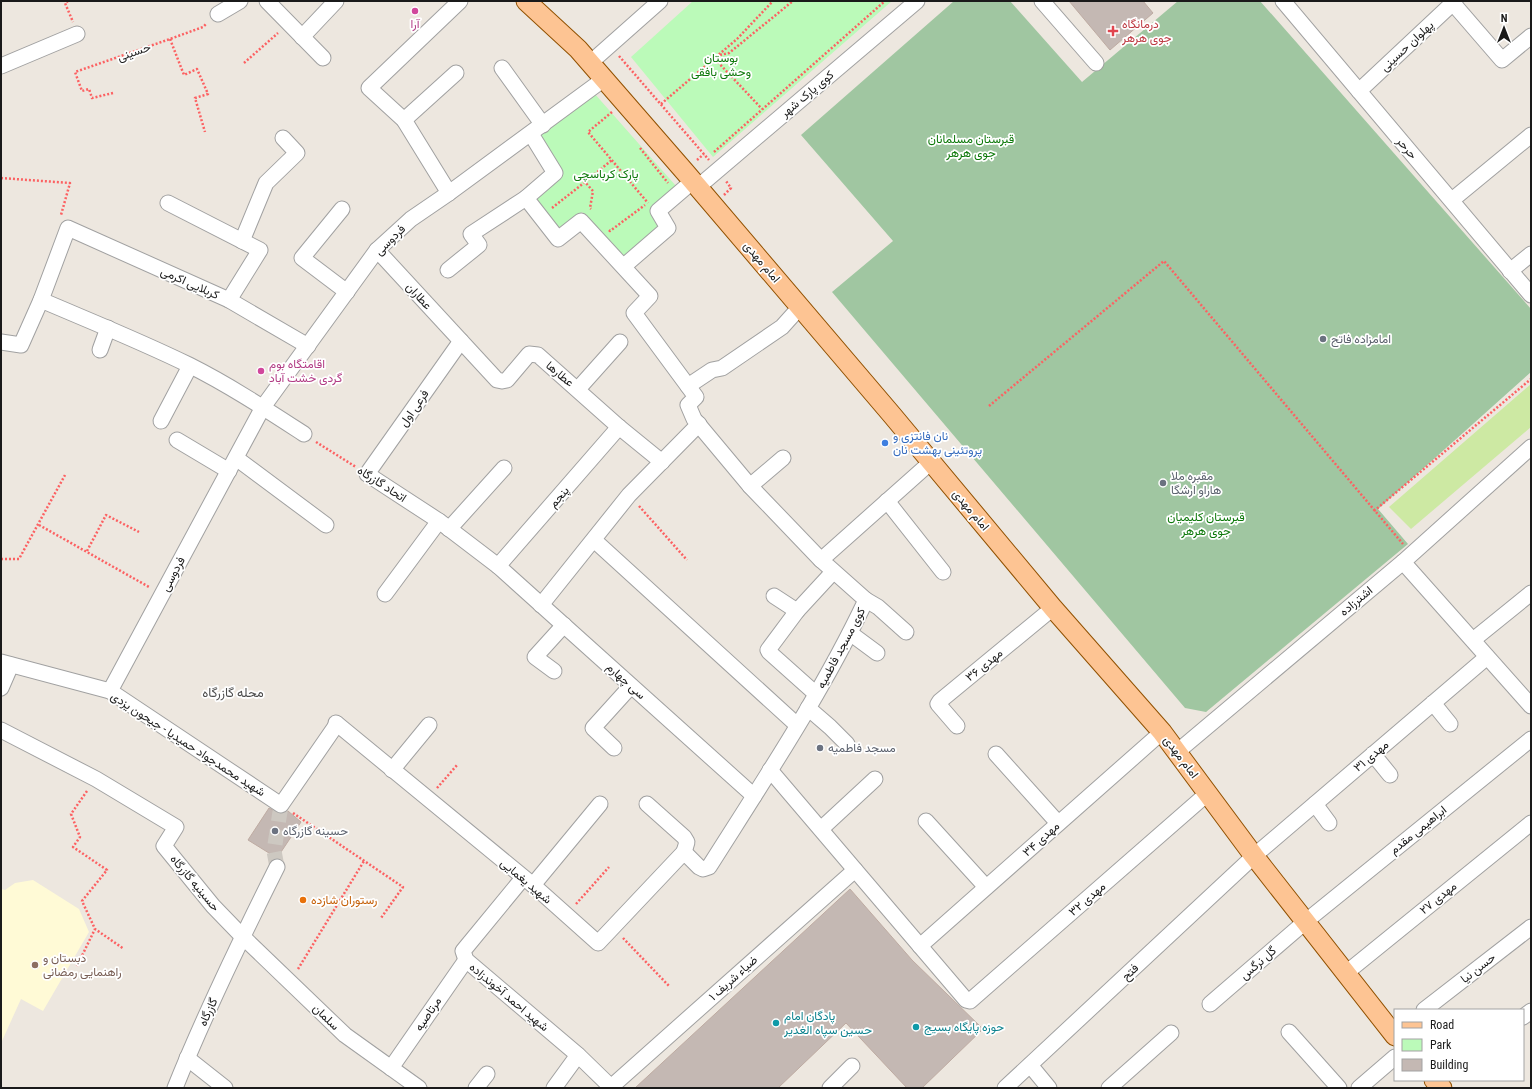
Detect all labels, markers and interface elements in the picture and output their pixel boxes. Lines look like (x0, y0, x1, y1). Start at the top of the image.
marker: آرا (410, 6, 420, 16)
north arrow (1484, 8, 1524, 48)
text: N (1501, 12, 1508, 25)
place label: آرا (411, 17, 421, 32)
place label: درمانگاه جوی هرهر (1121, 17, 1172, 46)
street label: پهلوان حسینی (1378, 18, 1437, 75)
marker: درمانگاه جوی هرهر (1107, 25, 1119, 37)
street label: حسینی (115, 40, 153, 65)
park label: بوستان وحشی بافقی (691, 51, 751, 80)
street label: کوی پارک شهر (777, 68, 837, 122)
park label: قبرستان مسلمانان جوی هرهر (928, 132, 1014, 161)
street label: حرحر (1392, 133, 1420, 162)
park label: پارک کرباسچی (574, 167, 639, 182)
street label: فردوسی (372, 222, 409, 259)
street label: امام مهدی (740, 239, 783, 286)
street label: کربلایی اکرمی (158, 264, 221, 303)
street label: عطاران (402, 280, 435, 313)
place label: امامزاده فاتح (1331, 332, 1391, 348)
marker: امامزاده فاتح (1318, 334, 1328, 344)
place label: اقامتگاه بوم گردی خشت آباد (269, 357, 342, 386)
street label: عطارها (543, 358, 577, 390)
marker: اقامتگاه بوم گردی خشت آباد (256, 366, 266, 376)
street label: فرعی اول (396, 387, 433, 430)
place label: نان فانتزی و پروتئینی بهشت نان (893, 429, 982, 458)
marker: نان فانتزی و پروتئینی بهشت نان (880, 438, 890, 448)
street label: اتحاد گازرگاه (354, 463, 409, 506)
place label: مقبره ملا هاراو ارشگا (1171, 469, 1221, 498)
marker: مقبره ملا هاراو ارشگا (1158, 478, 1168, 488)
street label: پنجم (546, 483, 573, 511)
street label: امام مهدی (949, 487, 992, 534)
park label: قبرستان کلیمیان جوی هرهر (1167, 510, 1245, 539)
street label: فردوسی (158, 554, 189, 594)
street label: اشترزاده (1337, 583, 1376, 619)
street label: کوی مسجد فاطمیه (814, 605, 869, 691)
street label: مهدی ۳۶ (963, 646, 1006, 685)
street label: سی چهارم (603, 660, 648, 703)
district label: محله گازرگاه (202, 685, 264, 701)
street label: شهيد محمدجواد حميديا - جيحون یزدی (108, 689, 268, 800)
street label: امام مهدی (1160, 733, 1201, 782)
street label: مهدی ۳۱ (1351, 737, 1392, 775)
place label: مسجد فاطمیه (828, 741, 896, 755)
marker: مسجد فاطمیه (815, 743, 825, 753)
street label: ابراهیمی مقدم (1387, 803, 1450, 858)
street label: مهدی ۳۴ (1020, 819, 1063, 860)
place label: حسینه گازرگاه (283, 824, 348, 839)
marker: حسینه گازرگاه (270, 826, 280, 836)
street label: حسینیه گازرگاه (167, 852, 223, 915)
street label: شهید یغمایی (497, 855, 555, 907)
street label: مهدی ۳۲ (1066, 879, 1109, 920)
street label: مهدی ۲۷ (1417, 879, 1460, 918)
place label: رستوران شازده (311, 893, 377, 908)
marker: رستوران شازده (298, 895, 308, 905)
street label: گل نرگس (1237, 944, 1280, 983)
street label: حسن نیا (1458, 950, 1499, 987)
place label: دبستان و راهنمایی رمضانی (43, 951, 122, 980)
street label: ضیاء شریف ۱ (706, 953, 761, 1004)
marker: دبستان و راهنمایی رمضانی (30, 960, 40, 970)
street label: شهید احمد آخوندزاده (466, 960, 551, 1035)
street label: فتح (1119, 961, 1143, 985)
street label: مرتاصیه (412, 994, 445, 1034)
street label: گازرگاه (195, 996, 221, 1029)
street label: سلمان (310, 1001, 342, 1033)
place label: پادگان امام حسین سپاه الغدیر (783, 1009, 872, 1038)
legend (1394, 1009, 1524, 1081)
marker: پادگان امام حسین سپاه الغدیر (771, 1018, 781, 1028)
text: Road (1430, 1018, 1454, 1032)
place label: حوزه پایگاه بسیج (924, 1020, 1004, 1036)
marker: حوزه پایگاه بسیج (911, 1022, 921, 1032)
text: Park (1430, 1038, 1452, 1052)
text: Building (1430, 1058, 1468, 1072)

